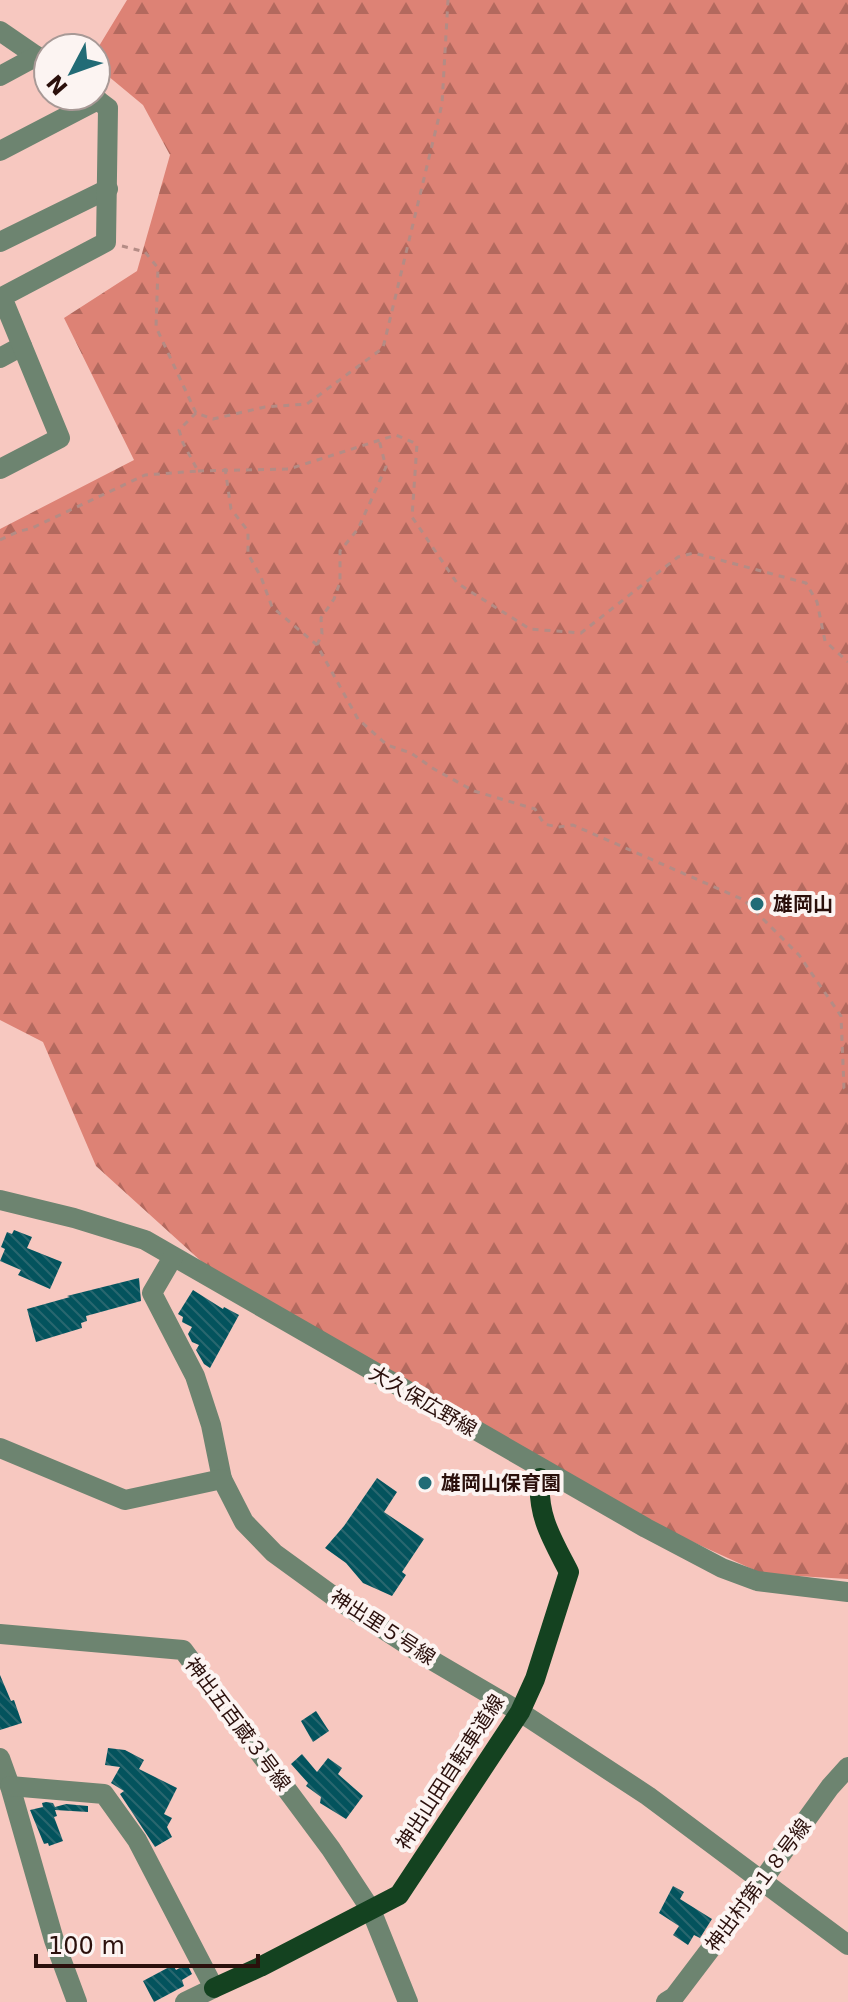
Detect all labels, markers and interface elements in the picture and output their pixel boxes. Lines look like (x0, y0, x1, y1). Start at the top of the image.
north arrow (32, 32, 112, 112)
text: N (42, 70, 73, 100)
place label: 雄岡山 (773, 892, 833, 916)
marker: 雄岡山 (748, 895, 766, 913)
street label: 大久保広野線 (365, 1361, 481, 1441)
place label: 雄岡山保育園 (441, 1471, 561, 1495)
marker: 雄岡山保育園 (416, 1474, 434, 1492)
street label: 神出里５号線 (326, 1584, 440, 1670)
street label: 神出五百蔵３号線 (180, 1653, 296, 1795)
street label: 神出山田自転車道線 (391, 1690, 509, 1854)
street label: 神出村第１８号線 (700, 1814, 816, 1956)
scale bar (36, 1918, 258, 1968)
text: 100 m (48, 1932, 125, 1960)

